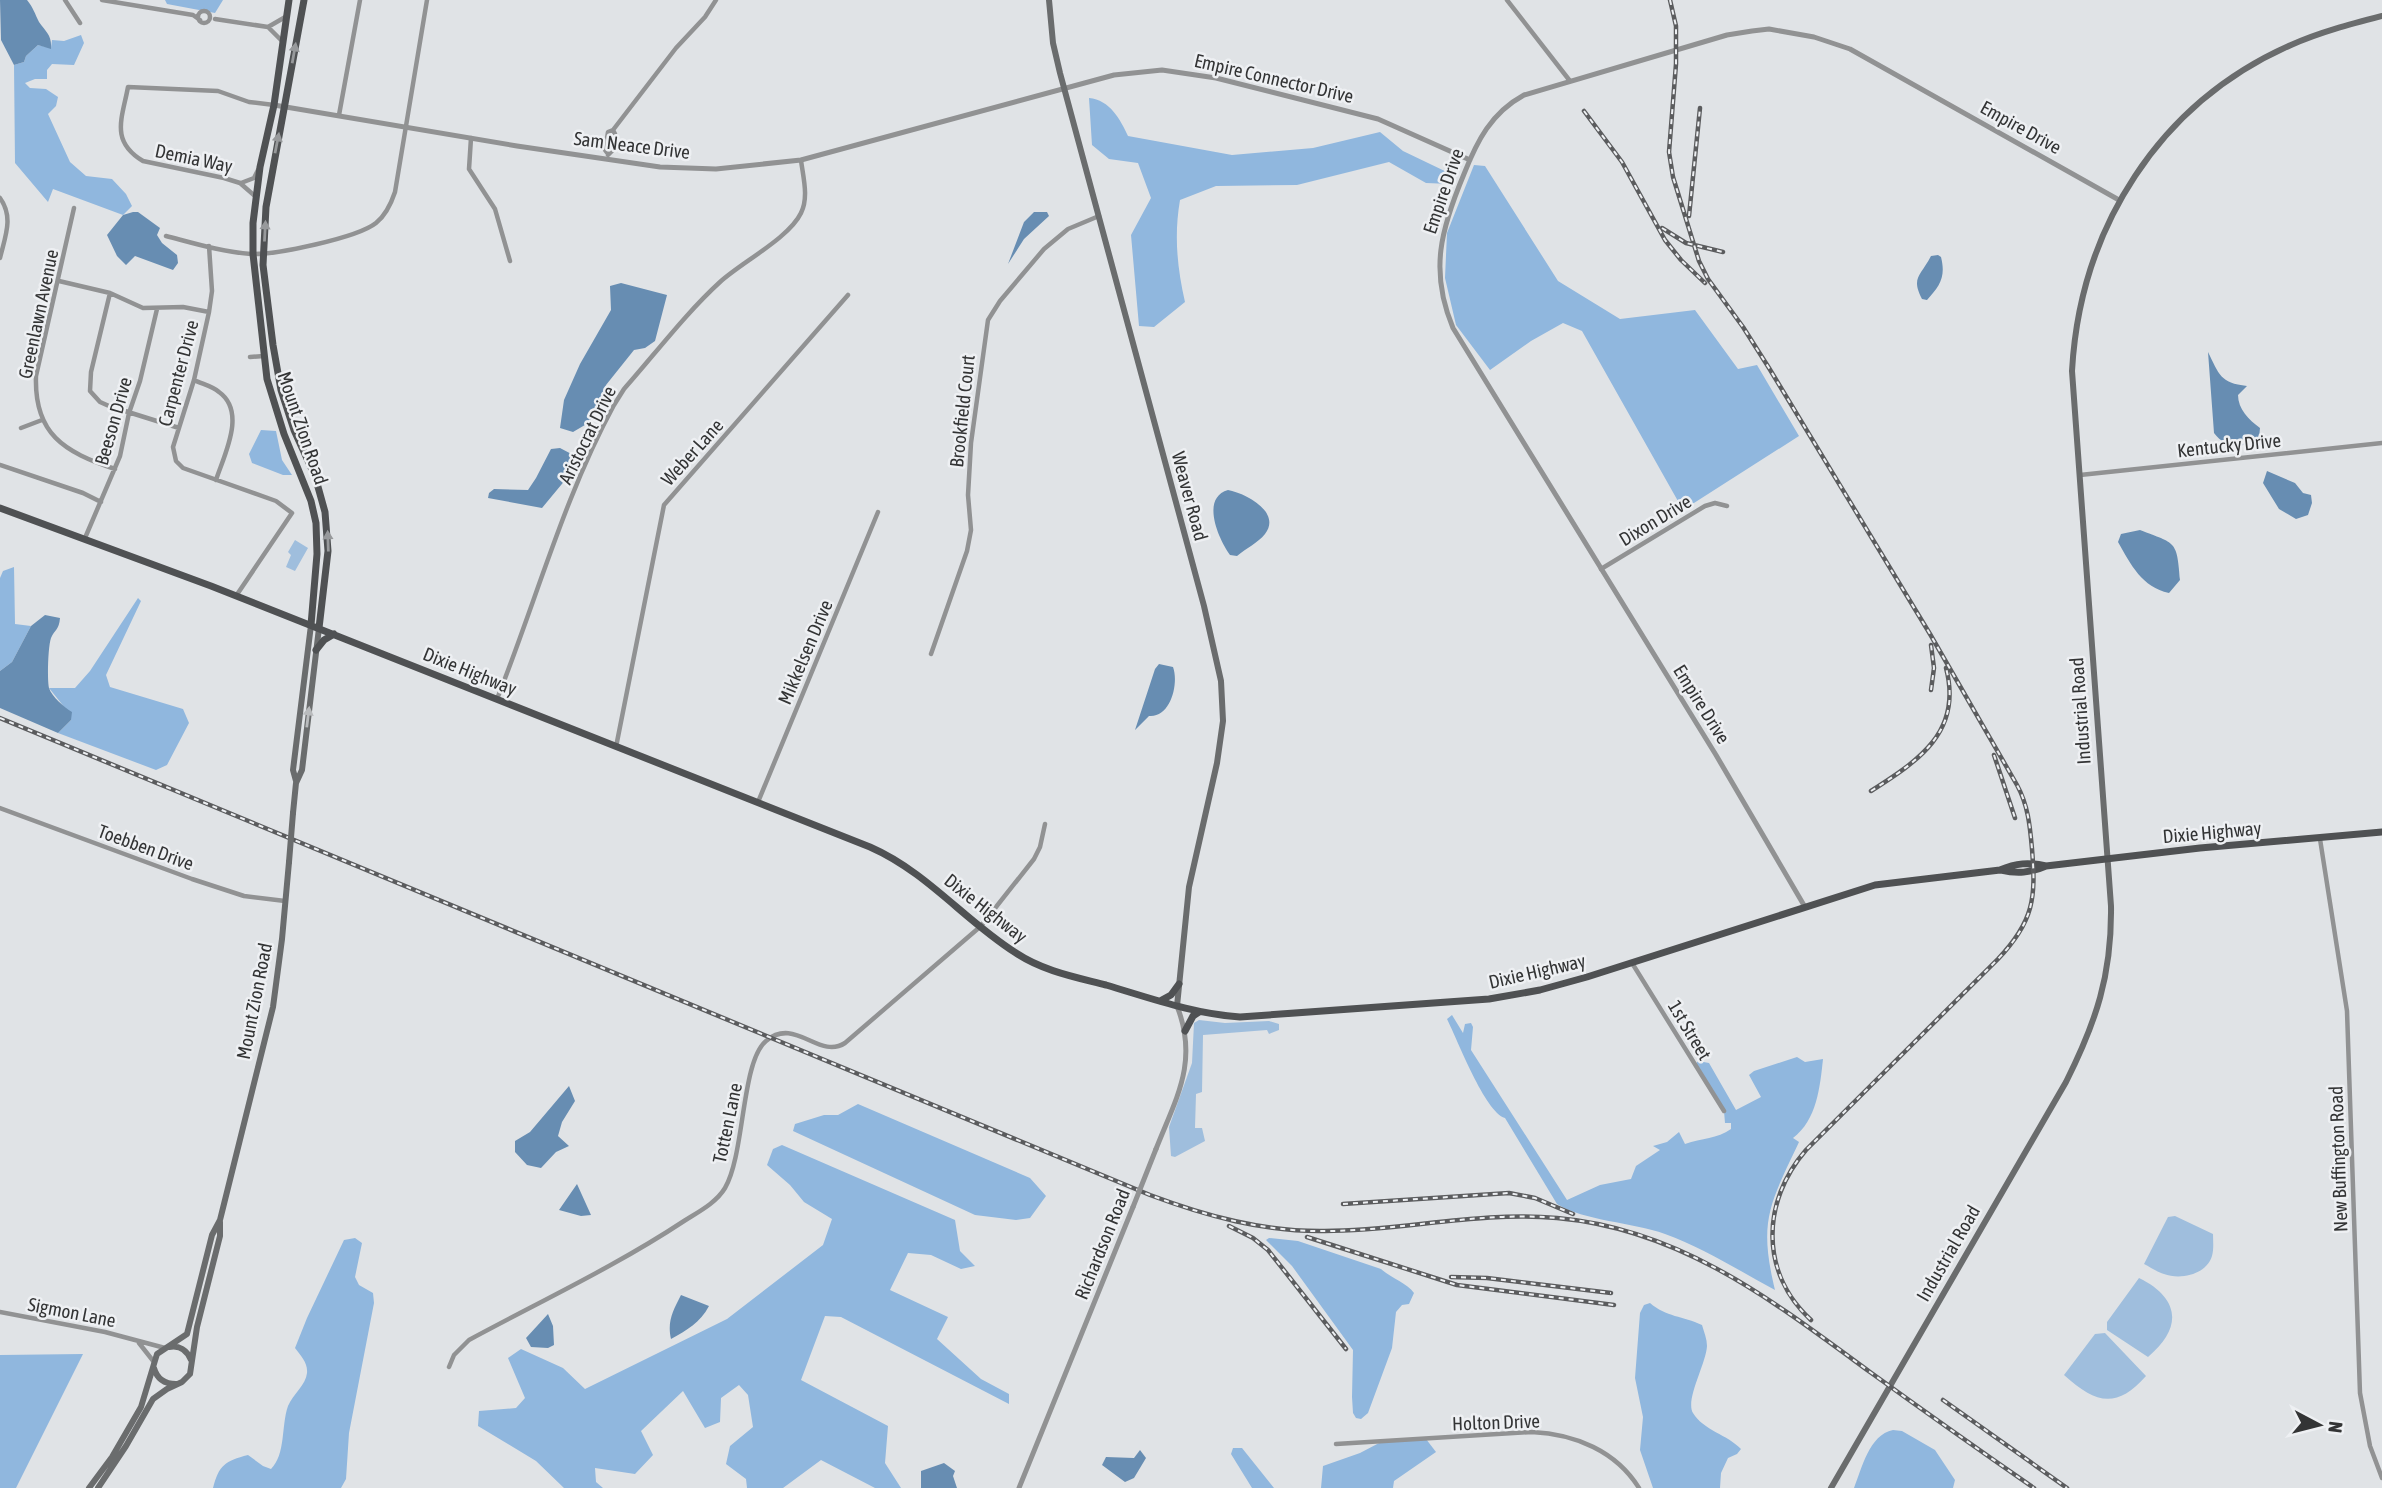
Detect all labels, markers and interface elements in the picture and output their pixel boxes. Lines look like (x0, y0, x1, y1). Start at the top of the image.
one-way arrow (289, 42, 300, 64)
street label: Empire Connector Drive (1192, 49, 1356, 107)
street label: Empire Drive (1977, 96, 2065, 158)
street label: Sam Neace Drive (573, 127, 691, 163)
one-way arrow (272, 132, 283, 154)
street label: Demia Way (153, 139, 235, 177)
street label: Empire Drive (1418, 145, 1468, 237)
one-way arrow (259, 220, 270, 242)
street label: Greenlawn Avenue (14, 247, 62, 381)
street label: Carpenter Drive (153, 318, 203, 428)
street label: Brookfield Court (945, 354, 979, 468)
street label: Mount Zion Road (273, 369, 333, 487)
street label: Beeson Drive (90, 374, 136, 468)
street label: Aristocrat Drive (554, 382, 620, 488)
street label: Weber Lane (656, 414, 728, 490)
street label: Kentucky Drive (2176, 429, 2282, 461)
street label: Weaver Road (1168, 449, 1212, 543)
street label: Dixon Drive (1615, 490, 1695, 550)
one-way arrow (322, 530, 333, 552)
street label: Mikkelsen Drive (773, 597, 837, 707)
street label: Dixie Highway (420, 642, 520, 700)
street label: Industrial Road (2065, 657, 2095, 765)
street label: Empire Drive (1669, 660, 1735, 748)
one-way arrow (303, 706, 314, 728)
street label: Dixie Highway (2162, 817, 2262, 847)
street label: Toebben Drive (95, 820, 197, 874)
street label: Dixie Highway (940, 869, 1032, 947)
street label: Mount Zion Road (232, 941, 276, 1061)
street label: Dixie Highway (1486, 949, 1588, 993)
street label: 1st Street (1664, 996, 1716, 1064)
street label: Totten Lane (708, 1081, 746, 1165)
street label: New Buffington Road (2324, 1086, 2352, 1232)
street label: Richardson Road (1070, 1186, 1134, 1302)
street label: Industrial Road (1912, 1201, 1984, 1305)
street label: Sigmon Lane (26, 1293, 118, 1331)
north arrow (2284, 1390, 2354, 1460)
street label: Holton Drive (1452, 1409, 1540, 1435)
text: N (2324, 1420, 2347, 1434)

